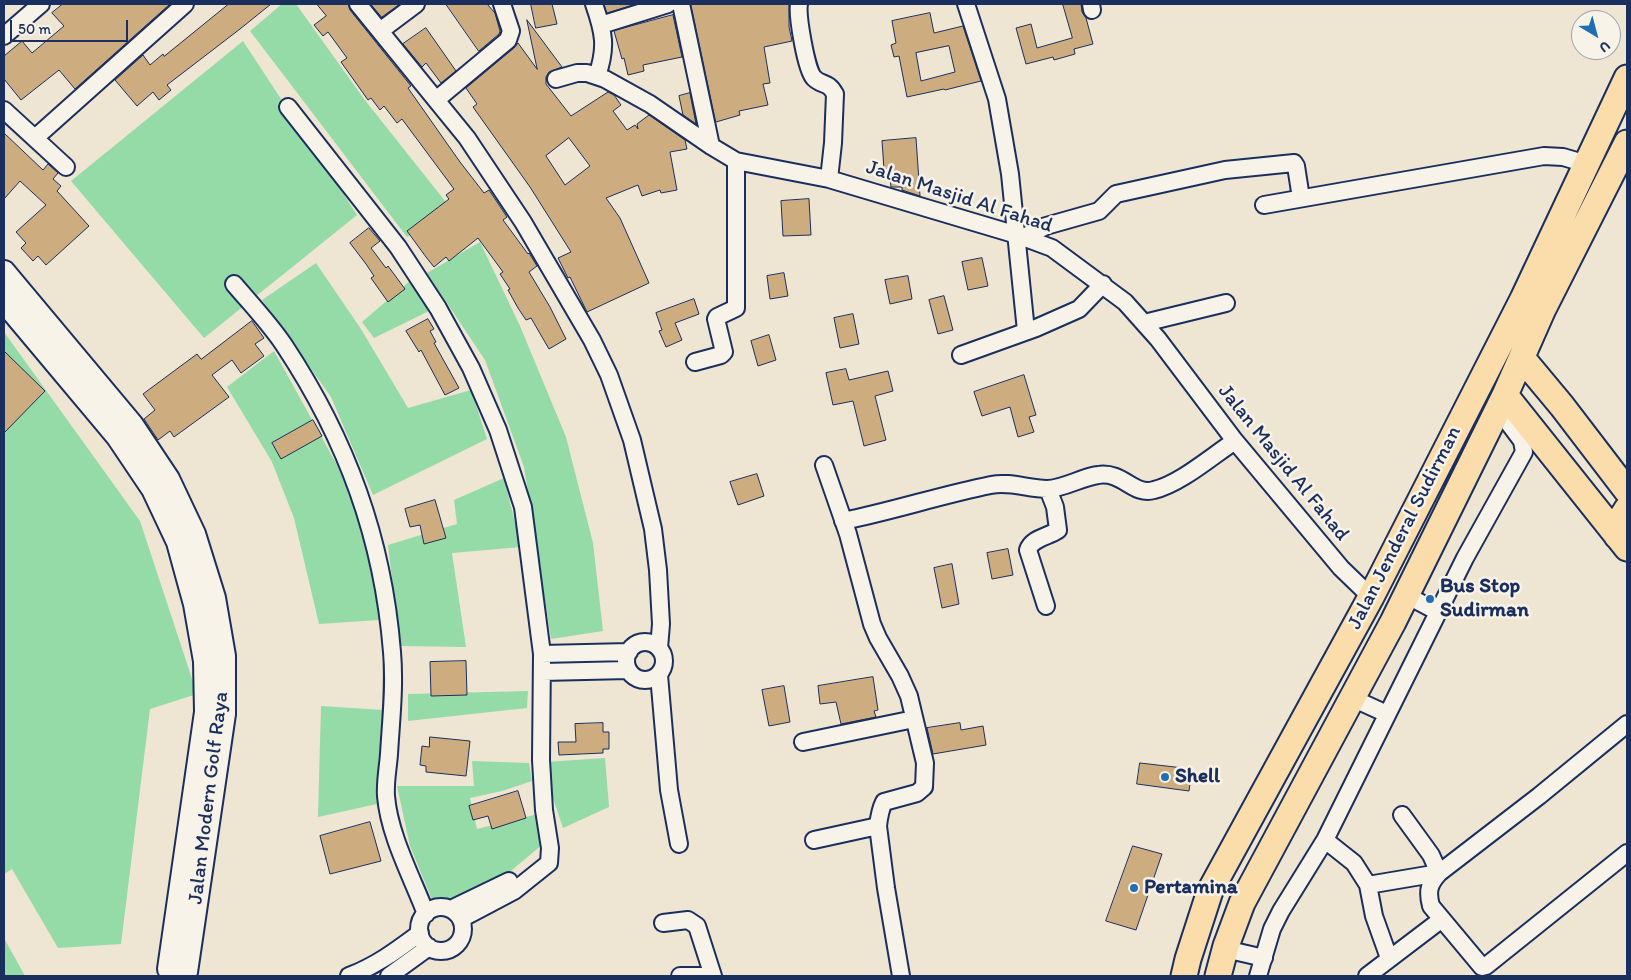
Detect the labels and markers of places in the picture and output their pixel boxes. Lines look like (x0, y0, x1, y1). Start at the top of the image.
place label: Bus Stop Sudirman (1440, 574, 1529, 624)
marker: Bus Stop Sudirman (1424, 593, 1436, 605)
place label: Shell (1175, 764, 1220, 790)
marker: Shell (1159, 771, 1171, 783)
place label: Pertamina (1144, 875, 1238, 901)
marker: Pertamina (1128, 882, 1140, 894)

